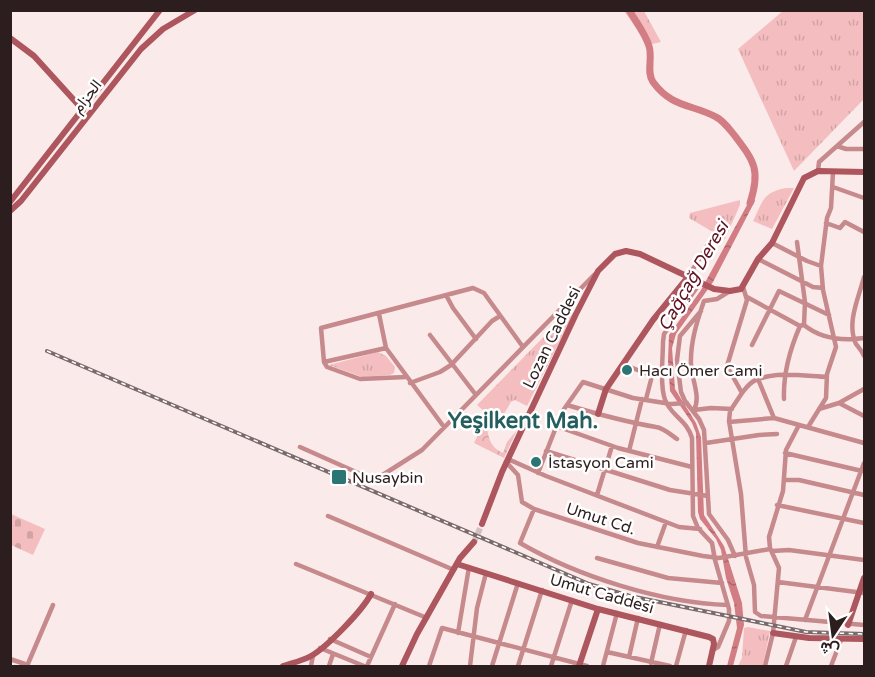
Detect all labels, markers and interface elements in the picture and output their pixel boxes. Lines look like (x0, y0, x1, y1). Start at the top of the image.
street label: الحزام (67, 76, 106, 118)
water label: Çağçağ Deresi (653, 215, 735, 335)
street label: Lozan Caddesi (519, 283, 585, 392)
place label: Hacı Ömer Cami (639, 361, 762, 381)
marker: Hacı Ömer Cami (620, 363, 634, 377)
district label: Yeşilkent Mah. (448, 408, 598, 434)
place label: İstasyon Cami (548, 453, 654, 473)
marker: İstasyon Cami (529, 455, 543, 469)
marker: Nusaybin (330, 468, 348, 486)
place label: Nusaybin (352, 468, 423, 488)
street label: Umut Cd. (564, 498, 638, 540)
street label: Umut Caddesi (547, 570, 656, 618)
north arrow (803, 605, 863, 665)
text: ش (818, 637, 841, 661)

